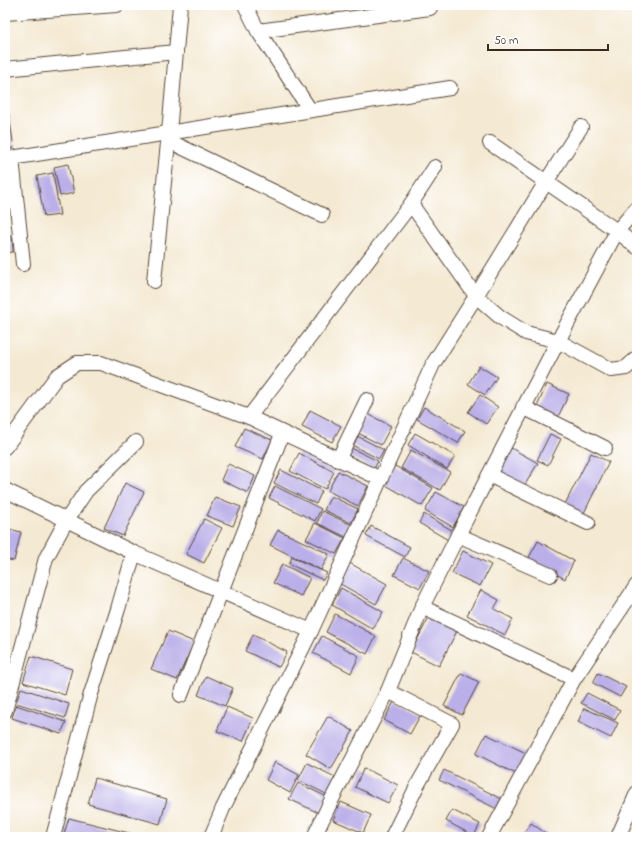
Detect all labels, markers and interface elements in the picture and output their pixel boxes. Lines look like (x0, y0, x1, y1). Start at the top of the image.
scale bar (488, 26, 608, 52)
text: 50 m (494, 32, 518, 50)

